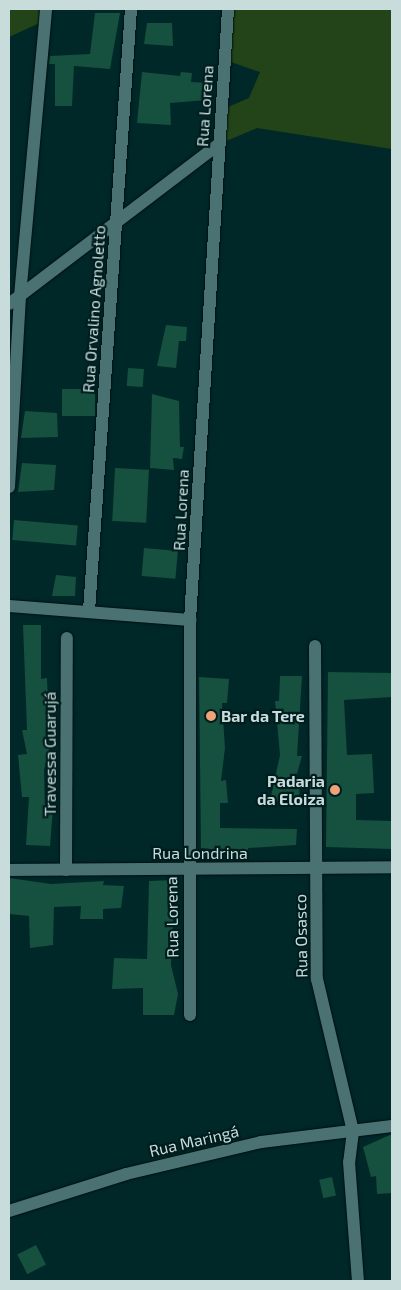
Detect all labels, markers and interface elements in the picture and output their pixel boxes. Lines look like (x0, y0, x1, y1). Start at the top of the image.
street label: Rua Lorena (193, 65, 217, 147)
street label: Rua Orvalino Agnoletto (79, 224, 109, 394)
street label: Rua Lorena (169, 469, 193, 551)
street label: Travessa Guarujá (40, 692, 60, 816)
place label: Bar da Tere (221, 706, 306, 726)
marker: Bar da Tere (205, 710, 217, 722)
place label: Padaria da Eloiza (257, 771, 325, 809)
marker: Padaria da Eloiza (329, 784, 341, 796)
street label: Rua Londrina (152, 843, 248, 863)
street label: Rua Lorena (162, 876, 182, 958)
street label: Rua Osasco (291, 894, 311, 978)
street label: Rua Maringá (147, 1121, 241, 1161)

